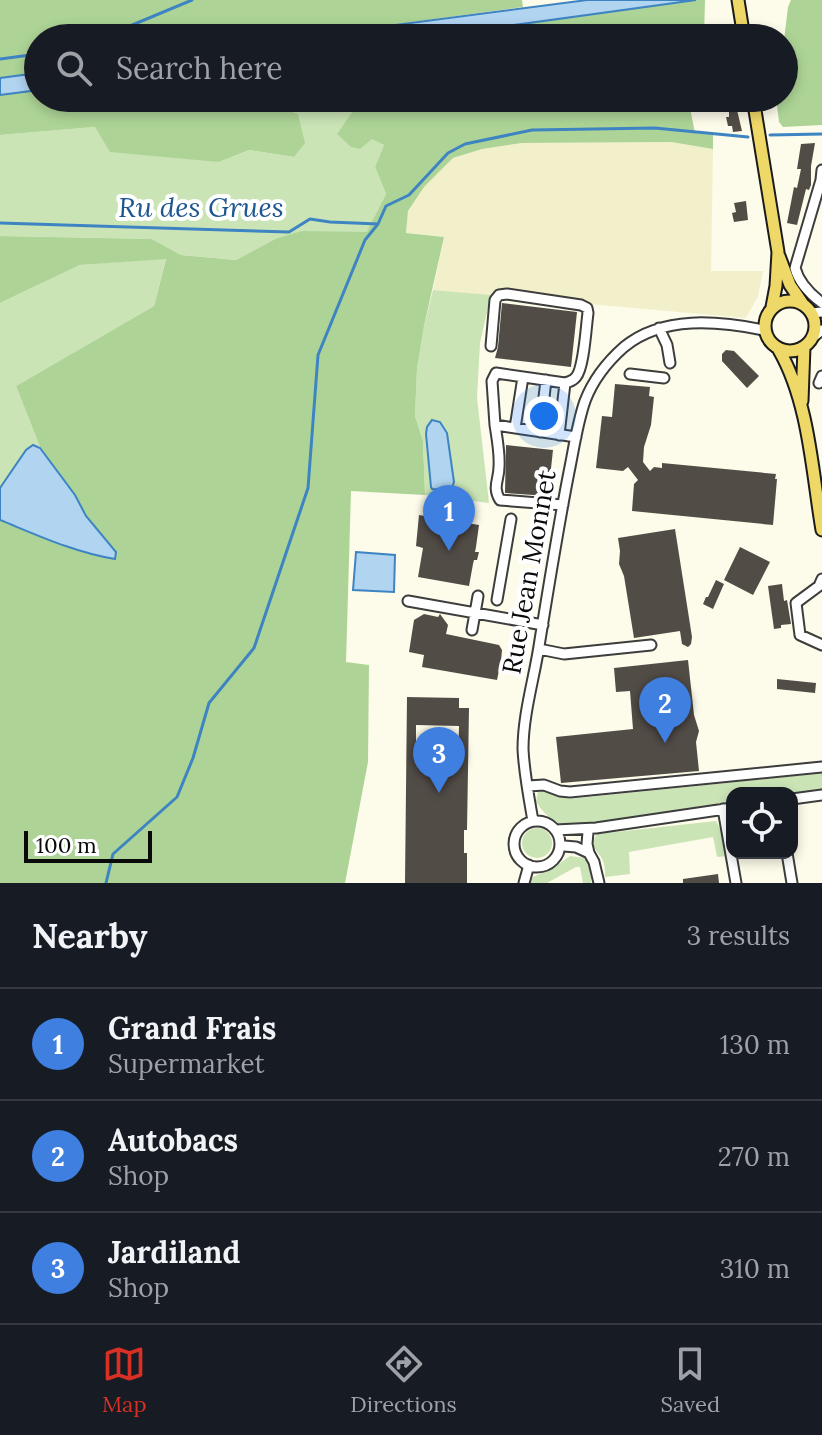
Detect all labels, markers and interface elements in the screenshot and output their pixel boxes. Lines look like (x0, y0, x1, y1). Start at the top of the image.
search box (24, 24, 798, 112)
icon: search (52, 46, 96, 90)
text: Search here (116, 49, 283, 87)
water label: Ru des Grues (118, 189, 284, 225)
your location (524, 396, 564, 436)
street label: Rue Jean Monnet (494, 467, 563, 677)
pin: 1 (423, 485, 475, 551)
pin: 2 (639, 677, 691, 743)
pin: 3 (413, 727, 465, 793)
map controls (726, 787, 798, 859)
button: locate (726, 787, 798, 859)
scale bar (24, 827, 152, 863)
text: 100 m (36, 831, 97, 859)
text: Nearby (32, 914, 148, 957)
text: 3 results (687, 919, 790, 952)
text: Grand Frais (108, 1009, 276, 1047)
text: 1 (53, 1028, 63, 1061)
text: 130 m (720, 1028, 790, 1061)
text: Supermarket (108, 1047, 265, 1080)
text: Autobacs (108, 1121, 238, 1159)
text: 2 (51, 1140, 65, 1173)
text: 270 m (718, 1140, 790, 1173)
text: Shop (108, 1159, 169, 1192)
text: Jardiland (108, 1233, 240, 1271)
text: 3 (51, 1252, 65, 1285)
text: 310 m (720, 1252, 790, 1285)
text: Shop (108, 1271, 169, 1304)
tab: Map (102, 1342, 147, 1418)
tab: Directions (350, 1342, 457, 1418)
tab: Saved (661, 1342, 720, 1418)

